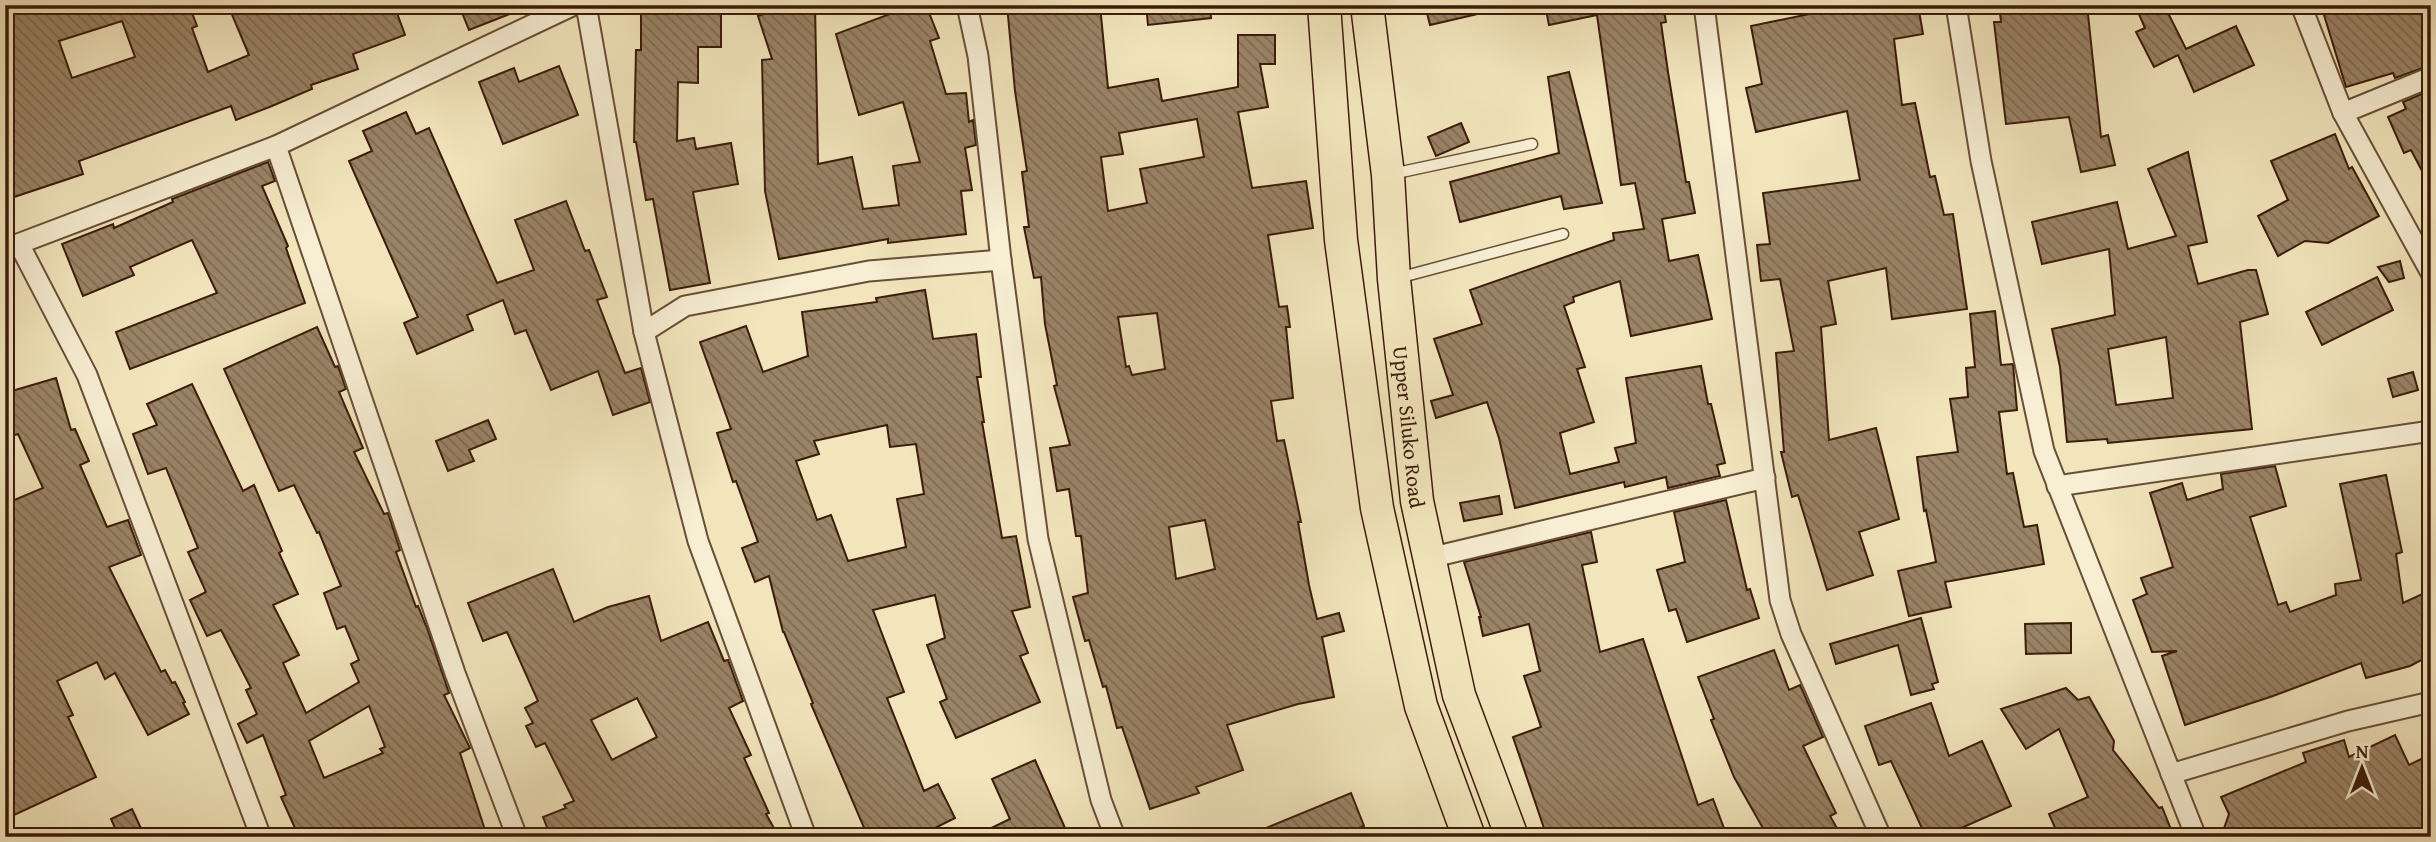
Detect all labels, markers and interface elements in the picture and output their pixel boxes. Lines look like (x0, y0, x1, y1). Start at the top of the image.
street label: Upper Siluko Road (1386, 344, 1434, 512)
north arrow (2328, 734, 2398, 804)
text: N (2356, 737, 2369, 765)

